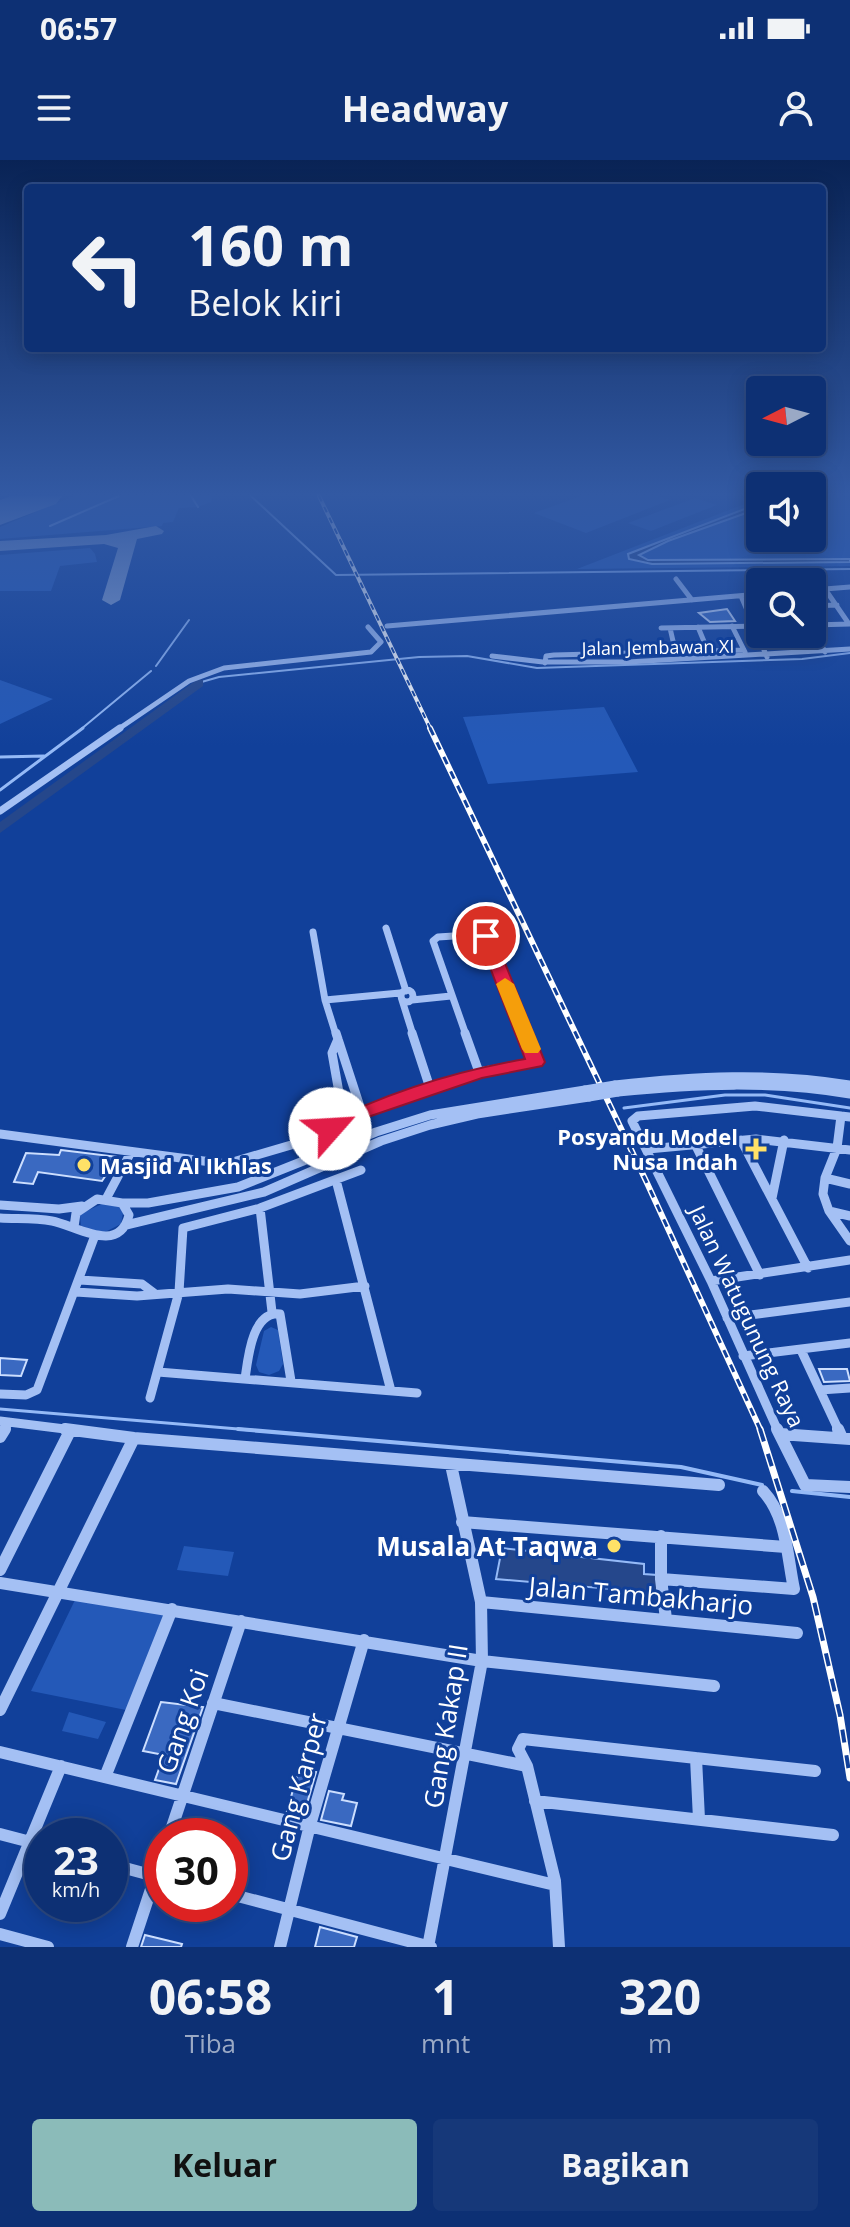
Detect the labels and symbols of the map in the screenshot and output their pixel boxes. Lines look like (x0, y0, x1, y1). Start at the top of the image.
north arrow (746, 376, 826, 456)
street label: Jalan Jembawan XI (579, 634, 735, 660)
pin (452, 902, 520, 970)
position arrow (288, 1087, 372, 1171)
place label: Posyandu Model Nusa Indah (557, 1121, 738, 1176)
marker: Posyandu Model Nusa Indah (745, 1138, 767, 1160)
place label: Masjid Al Ikhlas (100, 1150, 272, 1180)
marker: Masjid Al Ikhlas (75, 1156, 93, 1174)
street label: Jalan Watugunung Raya (683, 1198, 813, 1432)
place label: Musala At Taqwa (376, 1528, 598, 1564)
marker: Musala At Taqwa (605, 1537, 623, 1555)
street label: Jalan Tambakharjo (524, 1567, 755, 1623)
street label: Gang Kakap II (414, 1641, 476, 1811)
street label: Gang Koi (147, 1664, 217, 1778)
street label: Gang Karper (261, 1708, 335, 1865)
speed limit sign: 30 (144, 1818, 248, 1922)

